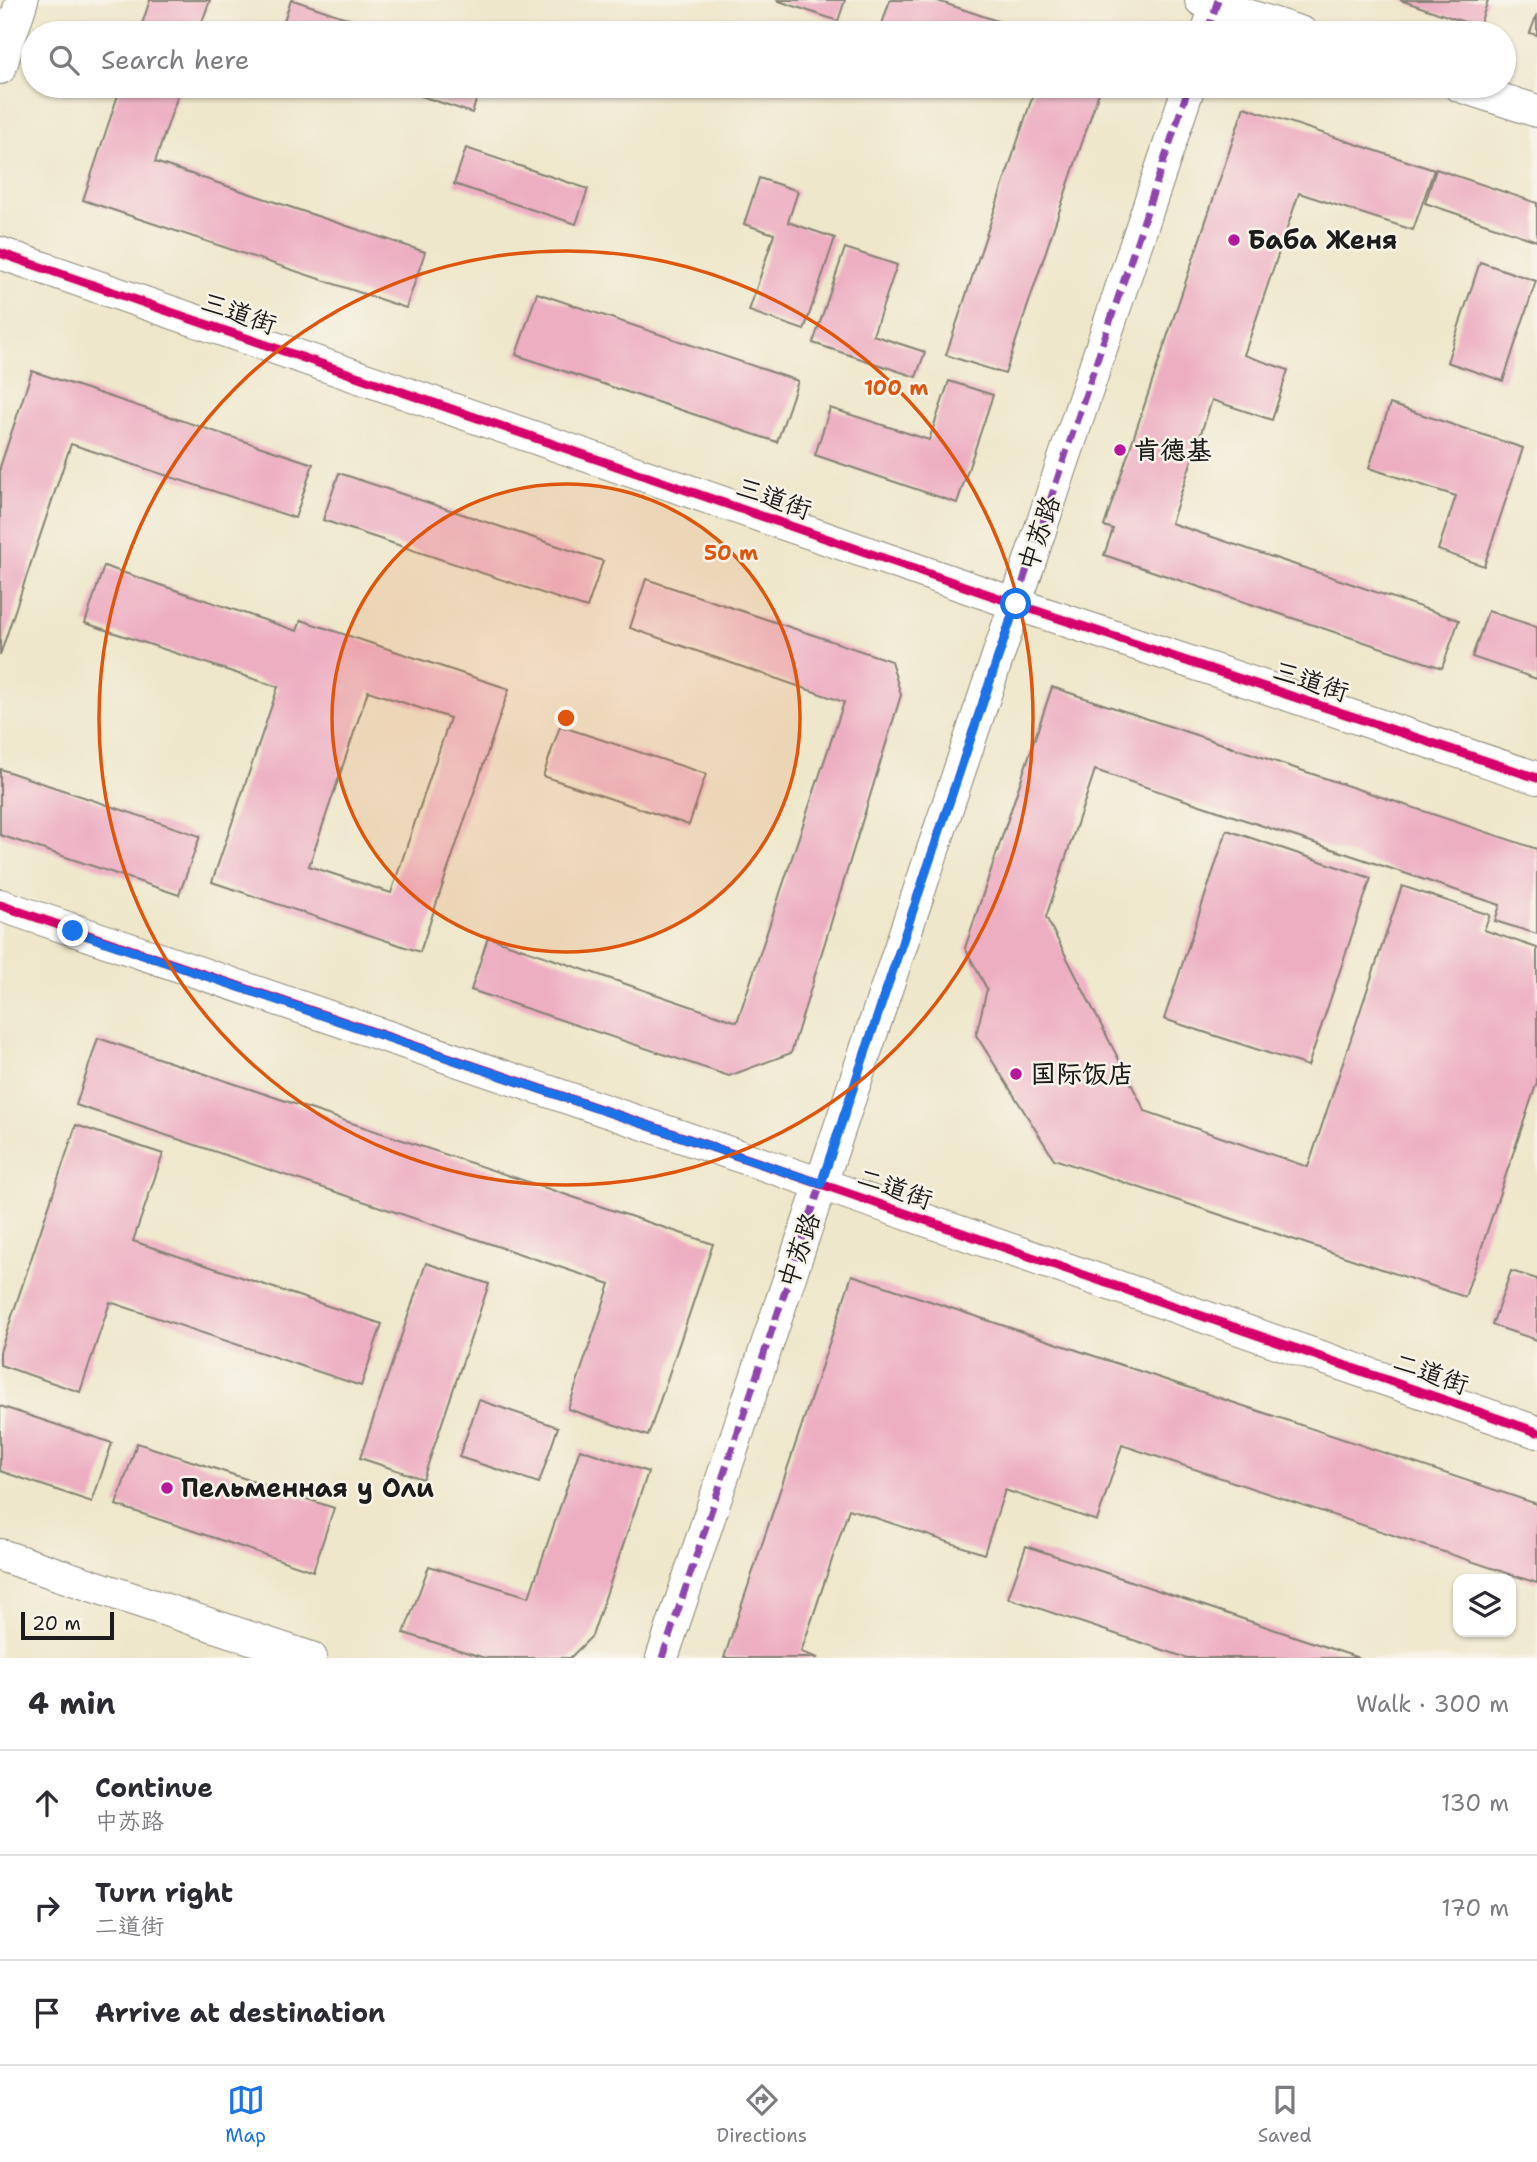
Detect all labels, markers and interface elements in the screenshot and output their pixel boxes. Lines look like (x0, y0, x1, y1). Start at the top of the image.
search box (21, 21, 1516, 98)
icon: search (45, 41, 83, 79)
text: Search here (101, 42, 250, 77)
place label: Баба Женя (1248, 222, 1397, 257)
marker: Баба Женя (1226, 232, 1242, 248)
street label: 三道街 (197, 283, 282, 342)
text: 100 m (864, 374, 928, 402)
place label: 肯德基 (1134, 432, 1212, 467)
marker: 肯德基 (1112, 442, 1128, 458)
street label: 三道街 (732, 468, 817, 527)
street label: 中苏路 (1009, 490, 1068, 575)
text: 50 m (704, 539, 758, 567)
route start (1000, 588, 1031, 619)
street label: 三道街 (1269, 652, 1354, 709)
centre of rings (554, 706, 578, 730)
route end (57, 915, 88, 946)
place label: 国际饭店 (1030, 1056, 1134, 1091)
marker: 国际饭店 (1008, 1066, 1024, 1082)
street label: 二道街 (853, 1158, 938, 1217)
street label: 中苏路 (769, 1207, 828, 1292)
street label: 二道街 (1389, 1343, 1474, 1402)
place label: Пельменная у Оли (181, 1470, 434, 1505)
marker: Пельменная у Оли (159, 1480, 175, 1496)
map controls (1453, 1574, 1516, 1637)
button: layers (1453, 1574, 1516, 1637)
scale bar (21, 1609, 114, 1641)
text: 20 m (32, 1611, 81, 1636)
text: 4 min (28, 1683, 115, 1724)
text: Walk · 300 m (1356, 1689, 1509, 1719)
text: Continue (95, 1770, 213, 1805)
icon: ahead (28, 1784, 66, 1822)
text: 130 m (1441, 1788, 1509, 1818)
text: 中苏路 (95, 1806, 164, 1836)
text: Turn right (95, 1875, 233, 1910)
icon: right (28, 1889, 66, 1927)
text: 170 m (1441, 1893, 1509, 1923)
text: 二道街 (95, 1911, 164, 1941)
icon: arrive (28, 1994, 66, 2032)
text: Arrive at destination (95, 1995, 385, 2030)
tab: Map (225, 2081, 266, 2148)
tab: Directions (717, 2081, 807, 2148)
tab: Saved (1258, 2081, 1312, 2148)

